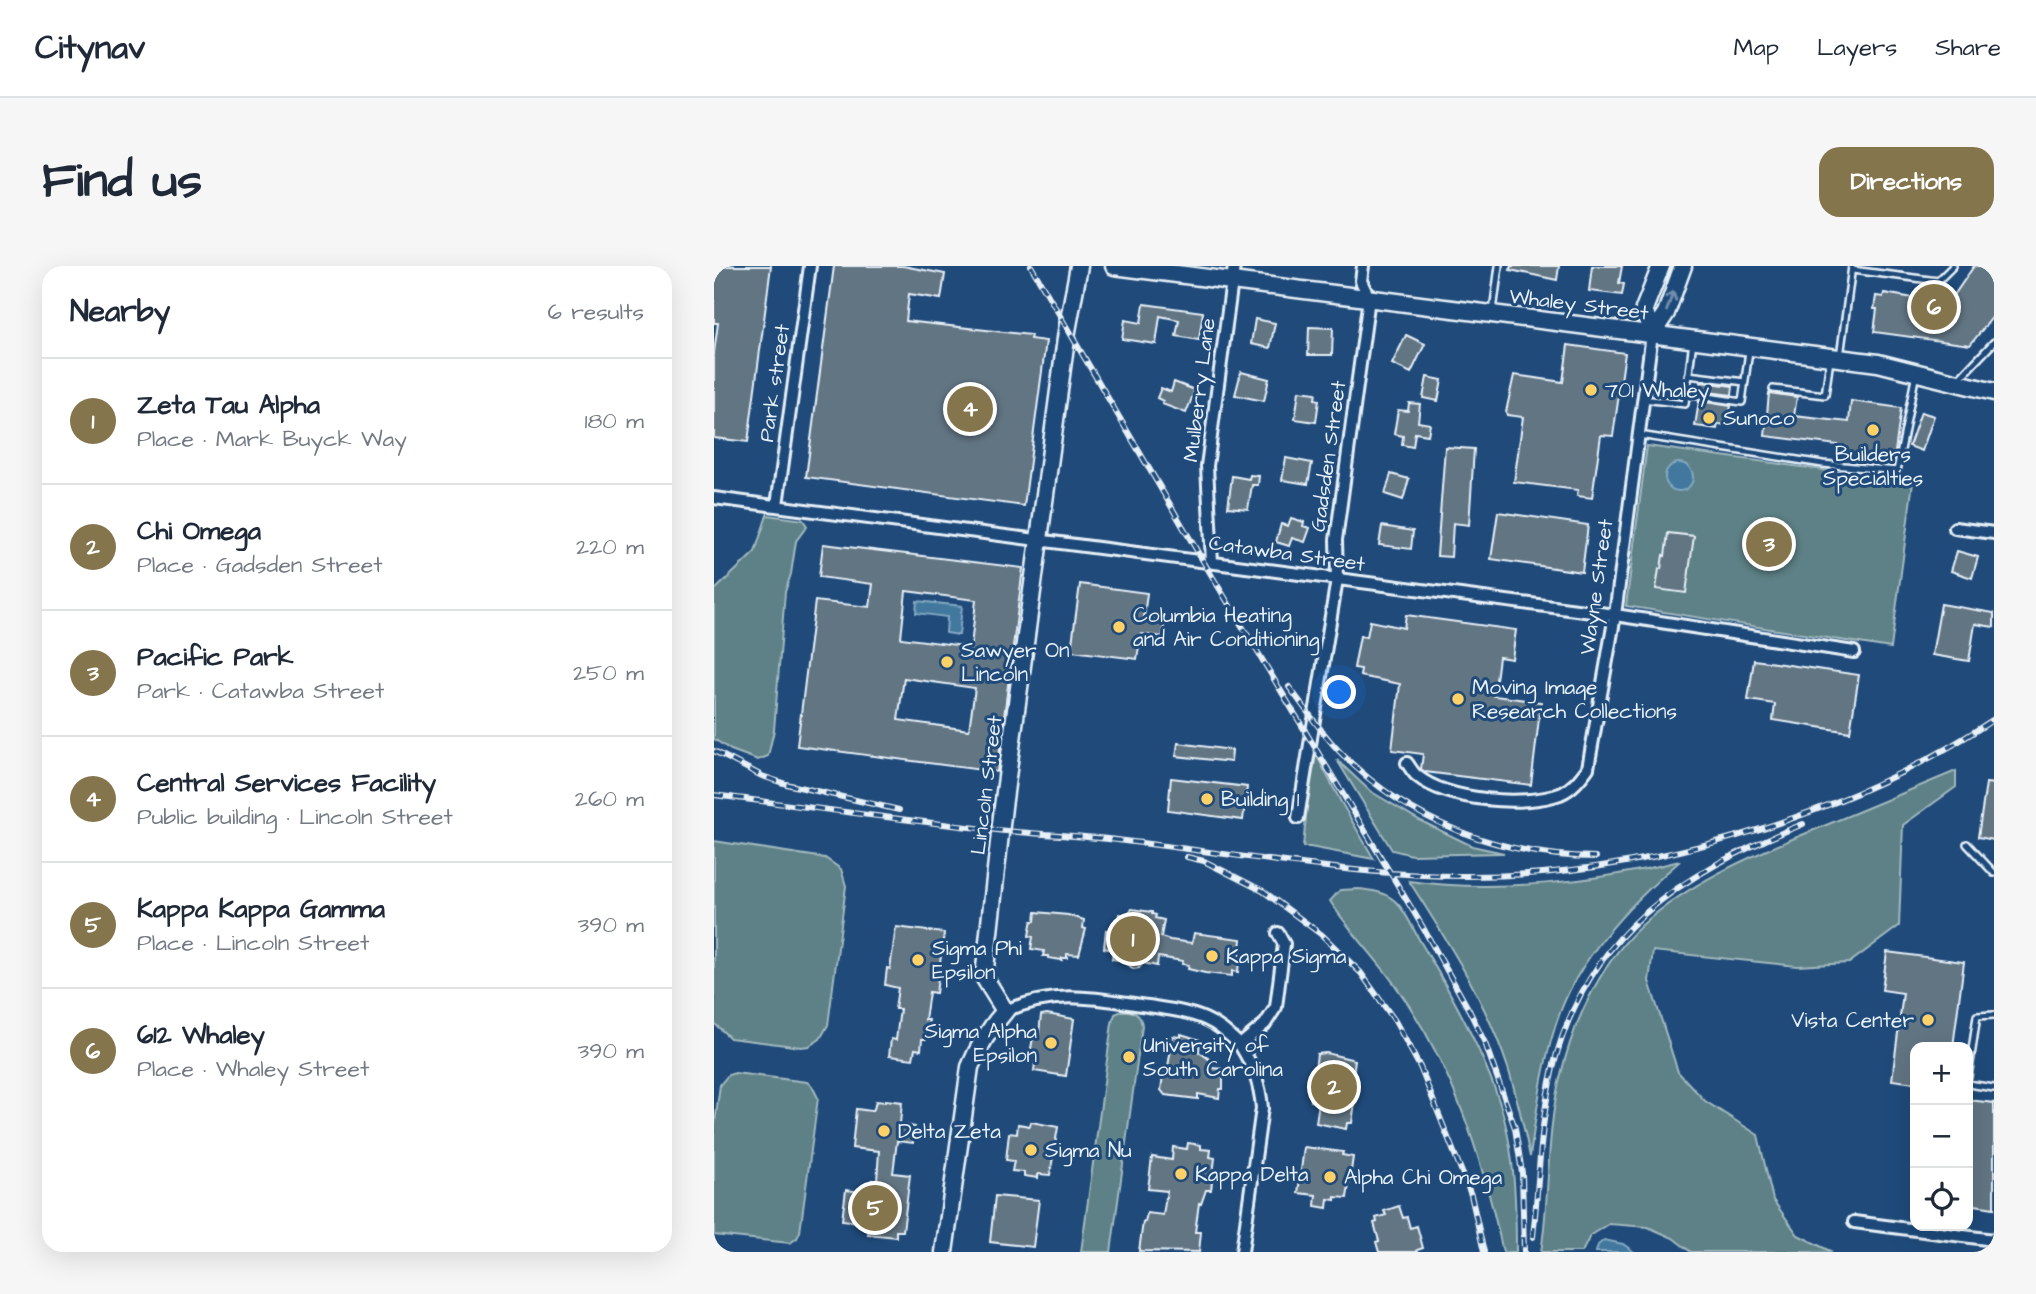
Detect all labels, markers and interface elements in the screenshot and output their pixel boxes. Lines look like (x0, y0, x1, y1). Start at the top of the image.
text: Citynav (35, 25, 145, 71)
text: Map (1734, 31, 1779, 65)
text: Layers (1817, 31, 1897, 65)
text: Share (1935, 31, 2001, 65)
button: Directions (1819, 147, 1994, 217)
text: Find us (42, 148, 202, 216)
pin: 6 (1911, 281, 1957, 333)
street label: Whaley Street (1507, 282, 1651, 329)
text: Nearby (70, 291, 170, 333)
one-way arrow (1665, 291, 1677, 313)
text: 6 results (548, 296, 644, 328)
street label: Mulberry Lane (1176, 316, 1225, 464)
street label: Park street (752, 322, 797, 444)
place label: 701 Whaley (1605, 376, 1710, 407)
street label: Gadsden Street (1304, 378, 1354, 534)
marker: 701 Whaley (1583, 382, 1599, 398)
pin: 4 (947, 383, 993, 435)
text: Zeta Tau Alpha (137, 387, 320, 423)
place label: Sunoco (1723, 404, 1795, 433)
text: 1 (92, 405, 94, 437)
text: 180 m (585, 405, 644, 437)
marker: Sunoco (1701, 410, 1717, 426)
marker: Builders Specialties (1865, 422, 1881, 438)
text: Place · Mark Buyck Way (137, 423, 407, 455)
place label: Builders Specialties (1823, 440, 1923, 494)
text: Chi Omega (137, 513, 261, 549)
street label: Wayne Street (1573, 517, 1622, 657)
pin: 3 (1746, 518, 1792, 570)
street label: Catawba Street (1207, 528, 1367, 579)
text: 2 (86, 531, 100, 563)
text: 220 m (576, 531, 644, 563)
text: Place · Gadsden Street (137, 549, 383, 581)
place label: Columbia Heating and Air Conditioning (1133, 601, 1320, 656)
marker: Columbia Heating and Air Conditioning (1111, 619, 1127, 635)
place label: Sawyer On Lincoln (961, 636, 1070, 689)
text: Pacific Park (137, 639, 294, 675)
marker: Sawyer On Lincoln (939, 654, 955, 670)
text: 3 (87, 657, 99, 689)
text: 250 m (573, 657, 644, 689)
place label: Moving Image Research Collections (1472, 673, 1677, 726)
text: Park · Catawba Street (137, 675, 384, 707)
your location (1322, 675, 1356, 709)
marker: Moving Image Research Collections (1450, 691, 1466, 707)
street label: Lincoln Street (964, 713, 1009, 856)
text: Central Services Facility (137, 765, 436, 801)
text: 4 (85, 783, 101, 815)
text: 260 m (575, 783, 644, 815)
place label: Building 1 (1221, 785, 1300, 816)
marker: Building 1 (1199, 791, 1215, 807)
text: Public building · Lincoln Street (137, 801, 453, 833)
text: Kappa Kappa Gamma (137, 891, 385, 927)
text: 5 (85, 909, 101, 941)
text: 390 m (578, 909, 644, 941)
pin: 1 (1110, 913, 1156, 965)
text: Place · Lincoln Street (137, 927, 369, 959)
place label: Sigma Phi Epsilon (932, 934, 1022, 988)
place label: Kappa Sigma (1226, 942, 1347, 973)
marker: Kappa Sigma (1204, 948, 1220, 964)
marker: Sigma Phi Epsilon (910, 952, 926, 968)
place label: Vista Center (1791, 1006, 1914, 1035)
marker: Vista Center (1920, 1012, 1936, 1028)
text: 612 Whaley (137, 1017, 265, 1053)
place label: Sigma Alpha Epsilon (925, 1017, 1037, 1071)
place label: University of South Carolina (1143, 1031, 1283, 1084)
text: 6 (86, 1035, 100, 1067)
text: 390 m (578, 1035, 644, 1067)
marker: Sigma Alpha Epsilon (1043, 1035, 1059, 1051)
map controls (1910, 1042, 1973, 1231)
button: + (1910, 1042, 1973, 1105)
marker: University of South Carolina (1121, 1049, 1137, 1065)
text: Place · Whaley Street (137, 1053, 369, 1085)
pin: 2 (1311, 1061, 1357, 1113)
button: − (1910, 1105, 1973, 1168)
place label: Delta Zeta (898, 1117, 1001, 1146)
marker: Delta Zeta (876, 1123, 892, 1139)
place label: Sigma Nu (1045, 1136, 1132, 1167)
marker: Sigma Nu (1023, 1142, 1039, 1158)
place label: Kappa Delta (1195, 1160, 1309, 1190)
place label: Alpha Chi Omega (1344, 1163, 1502, 1194)
marker: Kappa Delta (1173, 1166, 1189, 1182)
button: locate (1910, 1168, 1973, 1231)
marker: Alpha Chi Omega (1322, 1169, 1338, 1185)
pin: 5 (852, 1182, 898, 1234)

